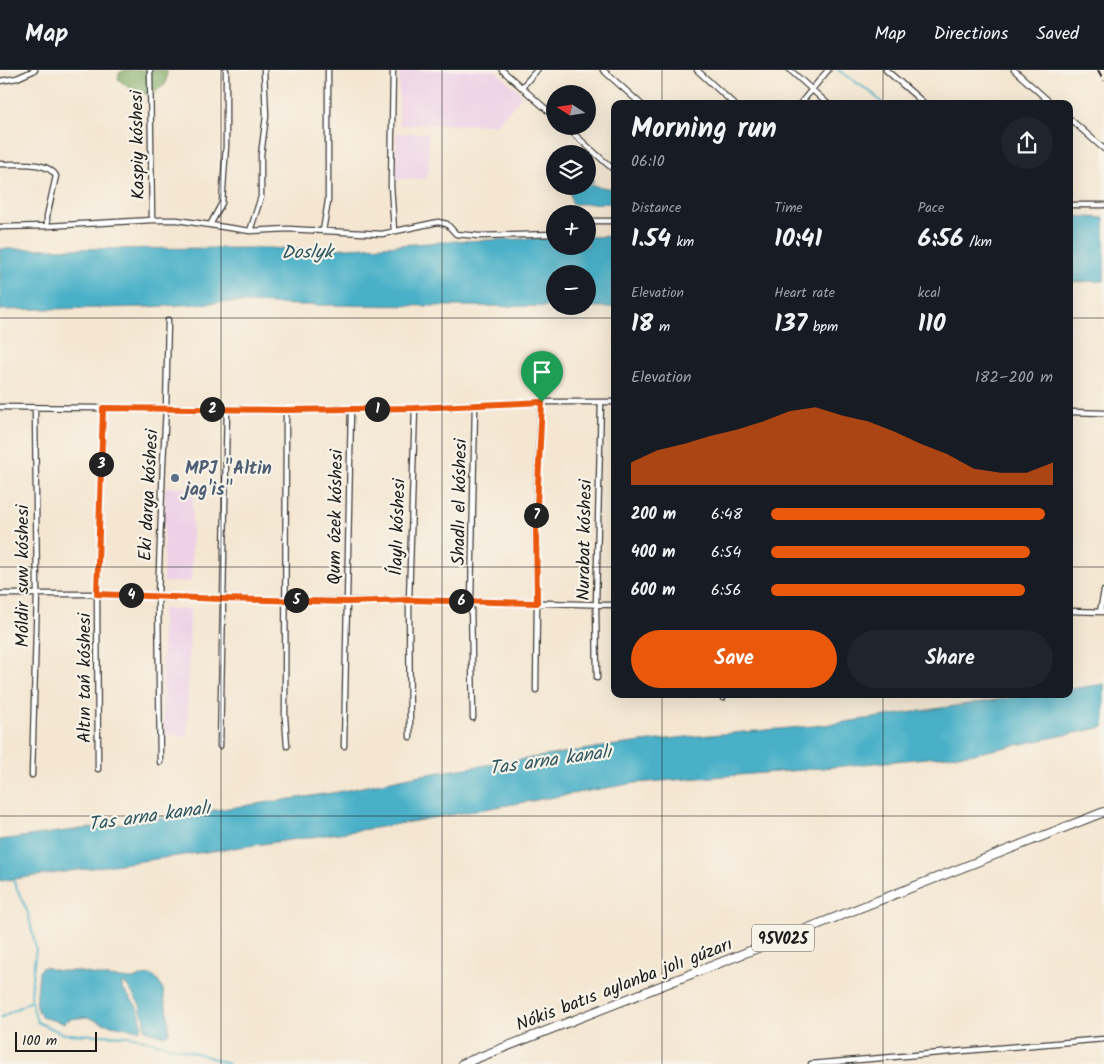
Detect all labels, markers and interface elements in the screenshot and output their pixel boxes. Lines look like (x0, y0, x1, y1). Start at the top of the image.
text: Map (25, 15, 68, 54)
text: Map (874, 20, 906, 49)
text: Directions (934, 20, 1008, 49)
text: Saved (1036, 20, 1079, 49)
north arrow (546, 85, 596, 135)
map controls (546, 85, 596, 315)
street label: Kaspiy kóshesi (123, 89, 154, 200)
text: Morning run (631, 107, 777, 152)
button: share (1001, 117, 1053, 169)
button: layers (546, 145, 596, 195)
text: 06:10 (631, 149, 665, 174)
text: Distance (631, 197, 681, 219)
text: Time (774, 197, 803, 219)
text: Pace (918, 197, 944, 219)
button: + (546, 205, 596, 255)
text: 1.54 (631, 219, 671, 259)
text: 10:41 (774, 219, 822, 259)
text: 6:56 (918, 219, 964, 259)
text: km (671, 231, 694, 253)
text: /km (964, 231, 992, 253)
water label: Doslyk (281, 237, 336, 268)
button: − (546, 265, 596, 315)
text: Elevation (631, 282, 684, 304)
text: Heart rate (774, 282, 835, 304)
text: kcal (918, 282, 940, 304)
text: 18 (631, 304, 653, 344)
text: 137 (774, 304, 807, 344)
text: 110 (918, 304, 946, 344)
text: m (653, 316, 670, 338)
text: bpm (807, 316, 838, 338)
pin (521, 351, 563, 402)
icon: arrive (528, 358, 556, 386)
text: Elevation (631, 365, 692, 390)
text: 182–200 m (975, 365, 1053, 390)
pin: 2 (200, 396, 224, 422)
pin: 1 (364, 396, 390, 422)
text: 2 (208, 398, 217, 420)
text: 1 (375, 398, 380, 420)
street label: Eki darya kóshesi (132, 428, 167, 562)
street label: Shadlı el kóshesi (445, 438, 476, 566)
street label: Qum ózek kóshesi (321, 448, 352, 585)
pin: 3 (88, 452, 114, 476)
text: 3 (98, 453, 105, 475)
place label: MPJ "Altin jag'is" (180, 455, 272, 505)
marker: MPJ "Altin jag'is" (169, 472, 181, 484)
street label: Ílaylı kóshesi (382, 477, 415, 576)
street label: Nurabat kóshesi (570, 478, 601, 601)
pin: 7 (524, 502, 548, 528)
text: 200 m (631, 502, 676, 527)
text: 6:48 (711, 502, 742, 527)
street label: Móldir suw kóshesi (9, 504, 38, 647)
text: 7 (533, 504, 540, 526)
text: 400 m (631, 540, 675, 565)
text: 6:54 (711, 540, 741, 565)
text: 600 m (631, 578, 675, 603)
text: 6:56 (711, 578, 741, 603)
pin: 4 (118, 582, 144, 608)
text: 4 (128, 584, 135, 606)
pin: 5 (284, 588, 308, 612)
pin: 6 (448, 588, 474, 614)
text: 5 (293, 589, 300, 611)
text: 6 (458, 590, 465, 612)
street label: Altın tań kóshesi (71, 612, 100, 743)
button: Save (631, 630, 837, 688)
button: Share (847, 630, 1053, 688)
water label: Tas arna kanalı (487, 737, 615, 784)
water label: Tas arna kanalı (86, 793, 214, 840)
road number: 95V025 (752, 924, 814, 951)
street label: Nókis batıs aylanba jolı gúzarı (512, 931, 737, 1040)
scale bar (15, 1029, 98, 1052)
text: 100 m (22, 1030, 57, 1052)

